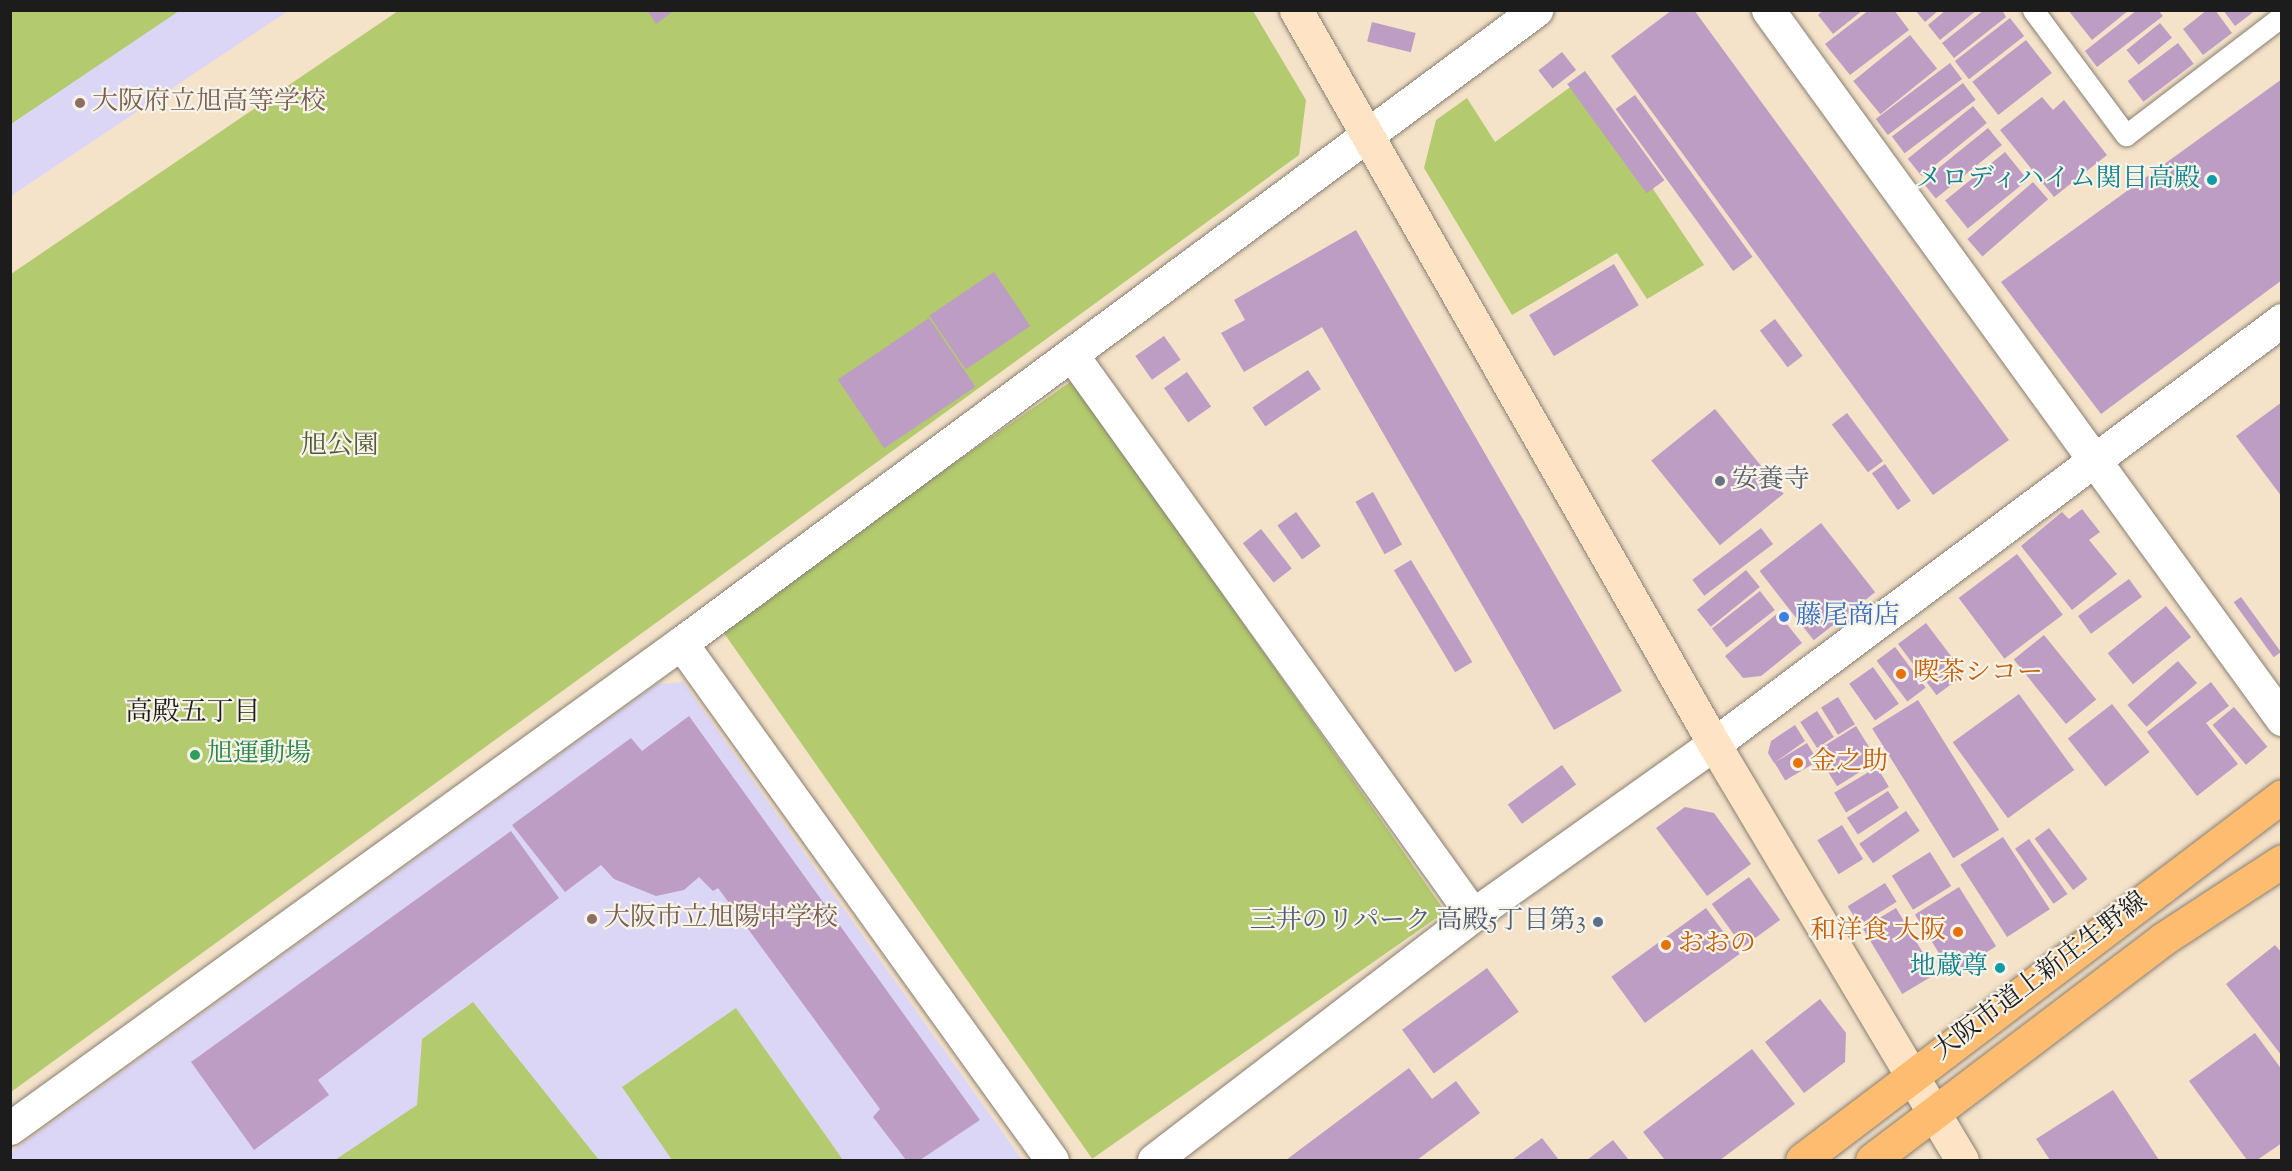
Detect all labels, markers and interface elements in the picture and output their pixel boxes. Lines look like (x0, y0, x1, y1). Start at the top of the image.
place label: 大阪府立旭高等学校 (92, 87, 326, 119)
marker: 大阪府立旭高等学校 (73, 96, 87, 110)
place label: メロディハイム関目高殿 (1914, 164, 2200, 196)
marker: メロディハイム関目高殿 (2205, 173, 2219, 187)
park label: 旭公園 (301, 431, 379, 463)
place label: 安養寺 (1732, 465, 1810, 497)
marker: 安養寺 (1713, 474, 1727, 488)
place label: 藤尾商店 (1796, 601, 1900, 633)
marker: 藤尾商店 (1777, 610, 1791, 624)
place label: 喫茶シコー (1913, 658, 2043, 690)
marker: 喫茶シコー (1894, 667, 1908, 681)
district label: 高殿五丁目 (126, 698, 260, 730)
place label: 旭運動場 (207, 739, 311, 771)
place label: 金之助 (1810, 747, 1888, 779)
marker: 旭運動場 (188, 748, 202, 762)
marker: 金之助 (1791, 756, 1805, 770)
street label: 大阪市道上新庄生野線 (1928, 886, 2154, 1068)
place label: 大阪市立旭陽中学校 (604, 903, 838, 935)
place label: 三井のリパーク 高殿5丁目第3 (1249, 906, 1586, 938)
marker: 大阪市立旭陽中学校 (585, 912, 599, 926)
marker: 三井のリパーク 高殿5丁目第3 (1591, 915, 1605, 929)
place label: 和洋食 大阪 (1810, 916, 1946, 948)
marker: 和洋食 大阪 (1951, 925, 1965, 939)
place label: おおの (1678, 929, 1756, 961)
marker: おおの (1659, 938, 1673, 952)
place label: 地蔵尊 (1910, 952, 1988, 984)
marker: 地蔵尊 (1993, 961, 2007, 975)

